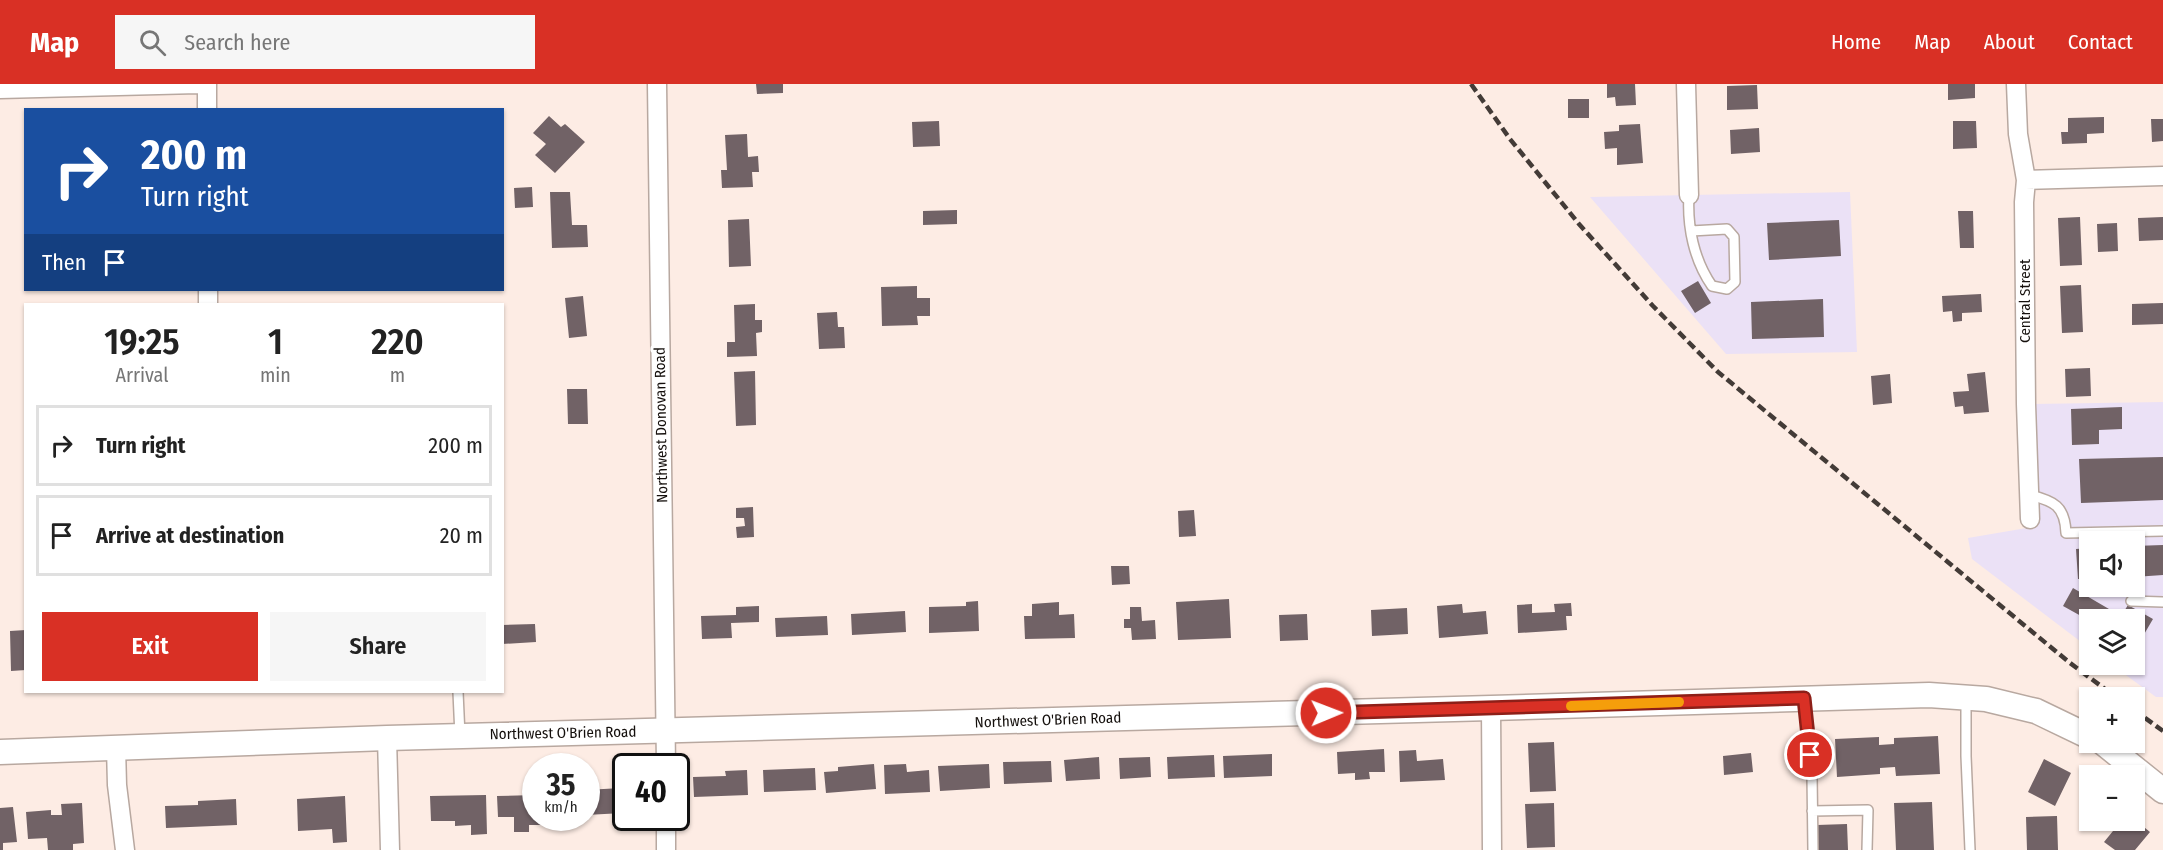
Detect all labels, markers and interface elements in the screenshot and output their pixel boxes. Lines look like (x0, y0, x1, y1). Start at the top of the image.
search box (115, 15, 535, 69)
text: Map (30, 26, 79, 59)
icon: search (136, 26, 169, 59)
text: Search here (184, 29, 290, 56)
text: Home (1831, 29, 1881, 55)
text: Map (1914, 29, 1951, 55)
text: About (1984, 29, 2035, 55)
text: Contact (2068, 29, 2133, 55)
text: 200 m (141, 130, 247, 180)
icon: right (42, 132, 120, 210)
text: Turn right (141, 181, 249, 213)
icon: arrive (98, 246, 131, 279)
text: Then (42, 249, 86, 276)
street label: Central Street (2016, 259, 2034, 343)
text: 19:25 (104, 320, 180, 364)
text: 1 (268, 320, 283, 364)
text: 220 (371, 320, 424, 364)
street label: Northwest Donovan Road (651, 347, 671, 503)
text: Arrival (115, 363, 168, 387)
text: min (260, 363, 291, 387)
text: m (390, 363, 405, 387)
icon: right (45, 429, 78, 462)
text: Turn right (96, 432, 185, 459)
text: 200 m (428, 432, 483, 459)
icon: arrive (45, 519, 78, 552)
text: Arrive at destination (96, 522, 284, 549)
text: 20 m (440, 522, 483, 549)
map controls (2079, 531, 2145, 831)
button: sound (2079, 531, 2145, 597)
button: layers (2079, 609, 2145, 675)
button: Exit (42, 612, 258, 681)
button: Share (270, 612, 486, 681)
position arrow (1294, 681, 1358, 745)
button: + (2079, 687, 2145, 753)
street label: Northwest O'Brien Road (974, 708, 1122, 732)
street label: Northwest O'Brien Road (489, 723, 637, 743)
pin (1784, 729, 1835, 780)
icon: arrive (1793, 738, 1826, 771)
speed limit sign: 40 (612, 753, 690, 831)
button: − (2079, 765, 2145, 831)
text: 35 (547, 767, 575, 803)
text: km/h (544, 798, 578, 816)

